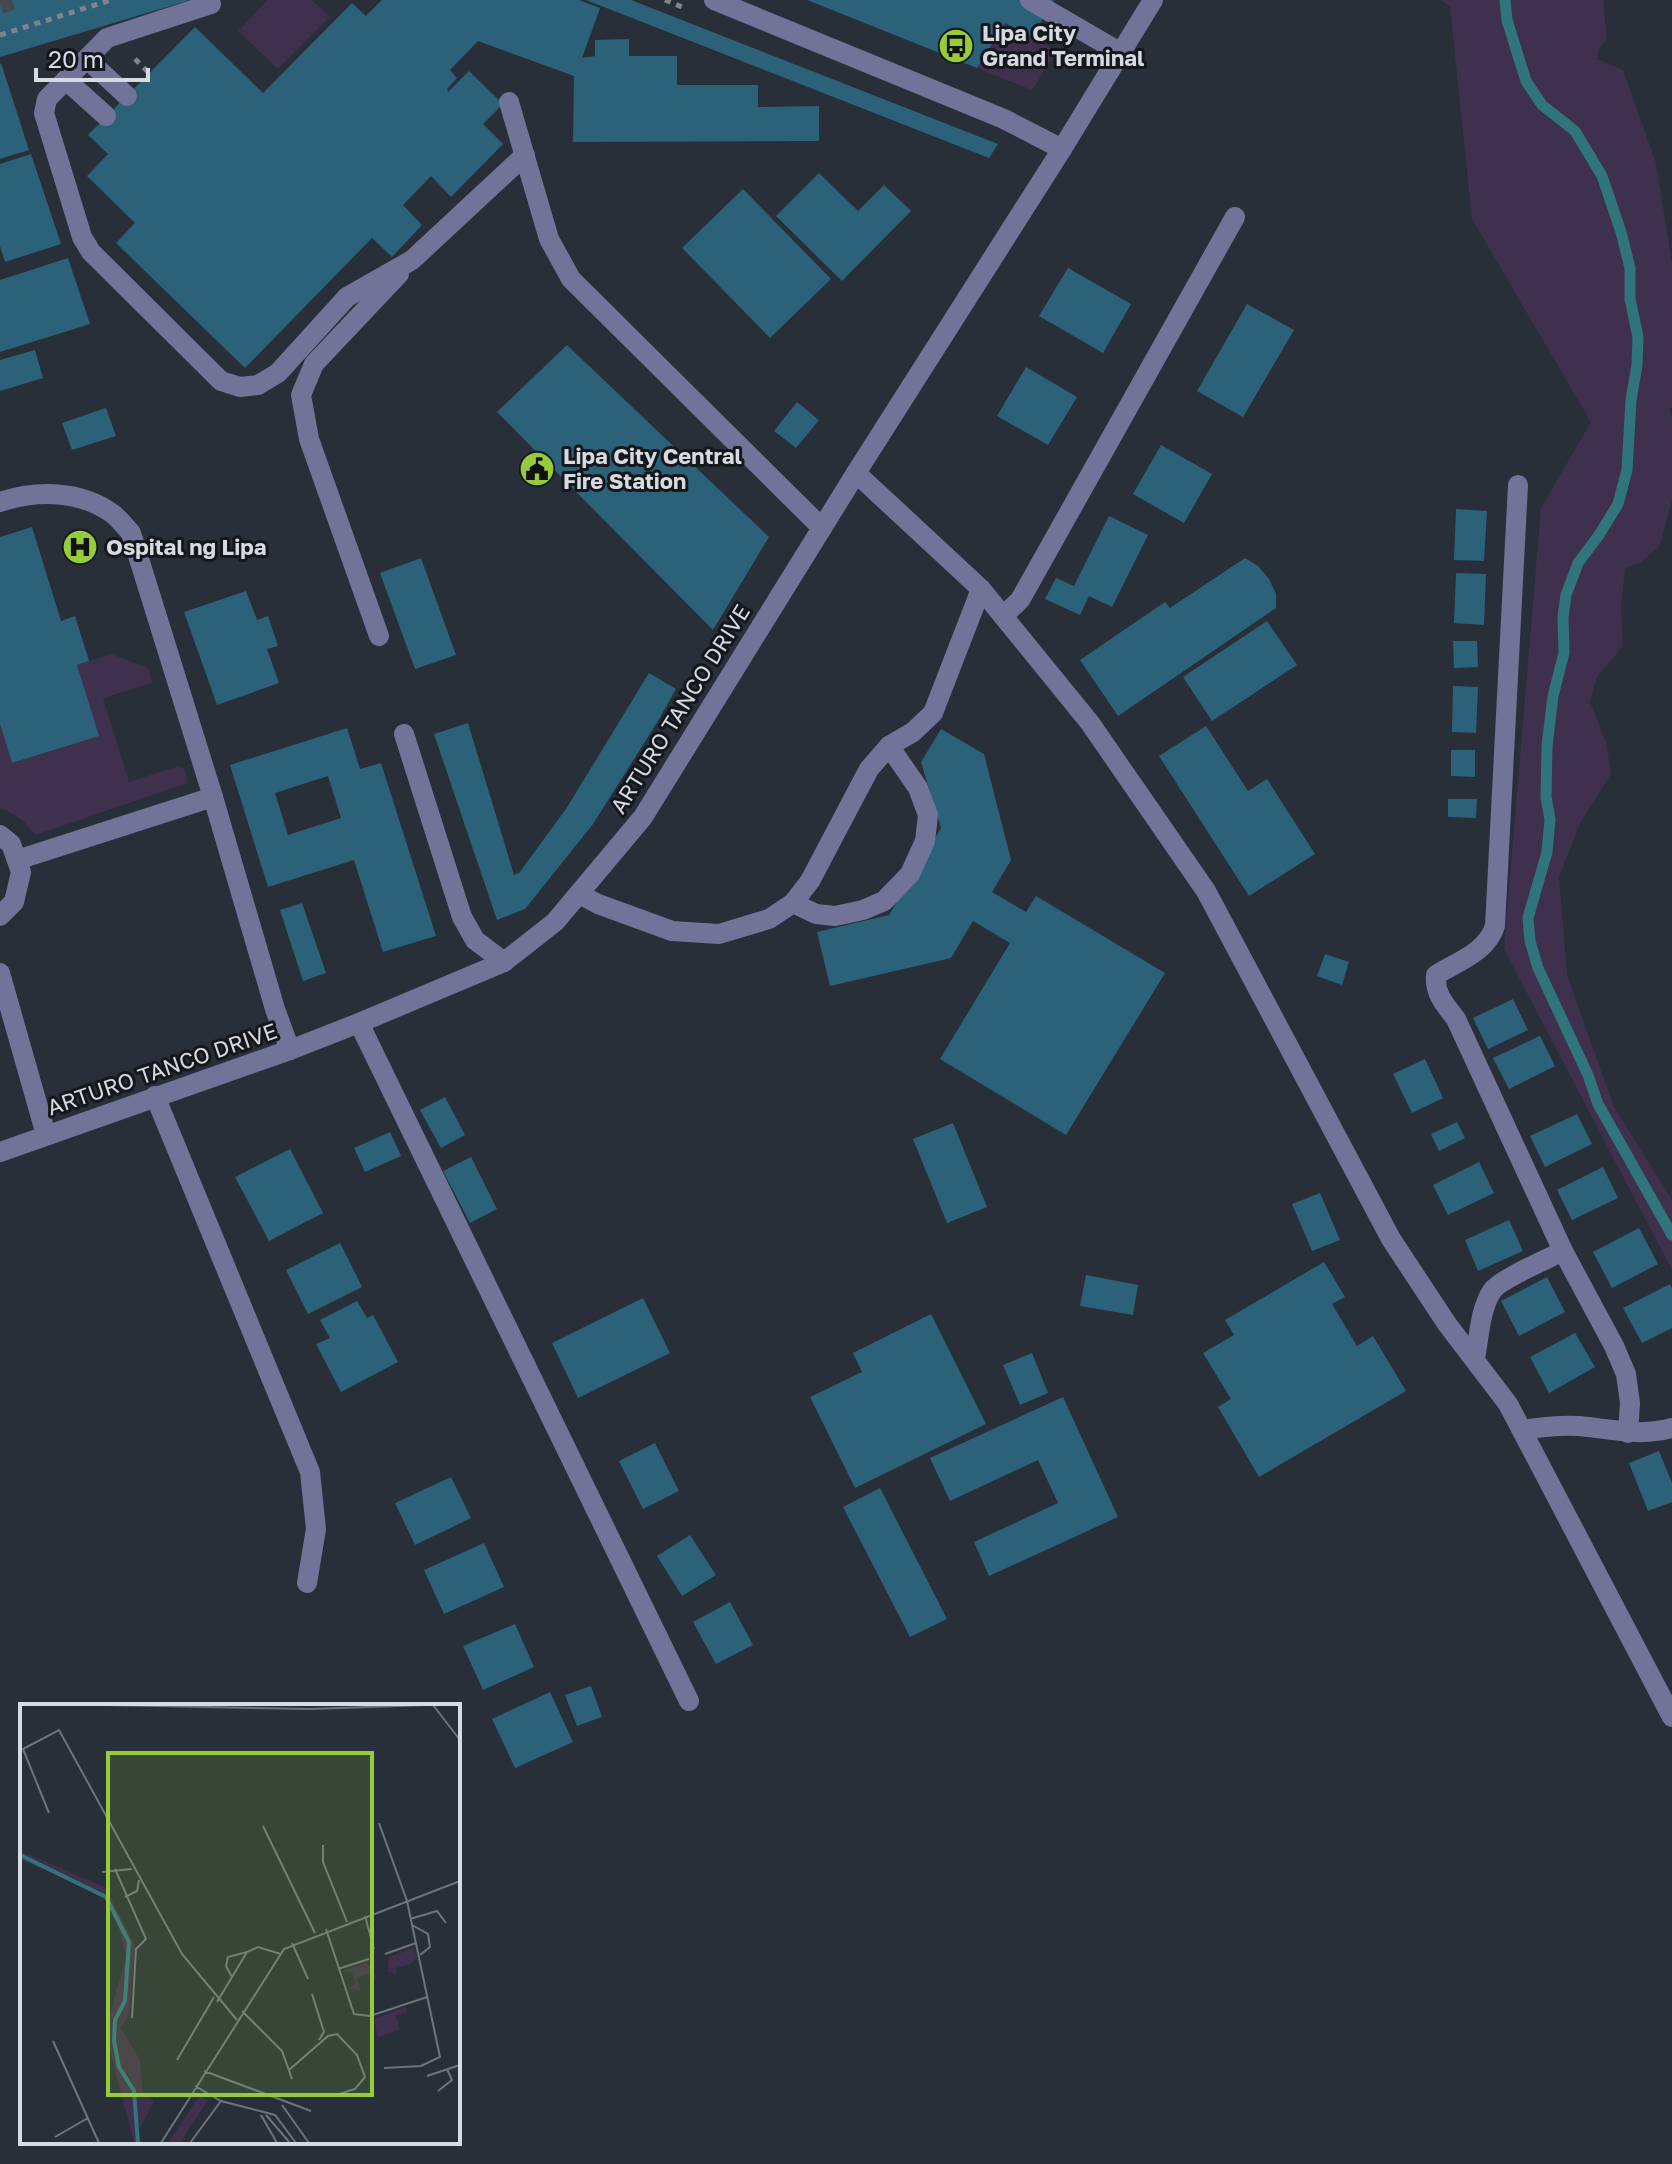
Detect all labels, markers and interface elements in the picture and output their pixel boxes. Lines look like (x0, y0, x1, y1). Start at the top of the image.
place label: Lipa City Grand Terminal (982, 19, 1144, 71)
bus stop icon: Lipa City Grand Terminal (937, 27, 975, 65)
scale bar (36, 32, 148, 82)
text: 20 m (48, 44, 104, 73)
place label: Lipa City Central Fire Station (563, 442, 742, 494)
public building icon: Lipa City Central Fire Station (518, 450, 556, 488)
hospital icon: Ospital ng Lipa (61, 528, 99, 566)
place label: Ospital ng Lipa (106, 533, 266, 560)
street label: ARTURO TANCO DRIVE (604, 599, 755, 818)
street label: ARTURO TANCO DRIVE (43, 1016, 280, 1121)
inset map (20, 1704, 460, 2144)

